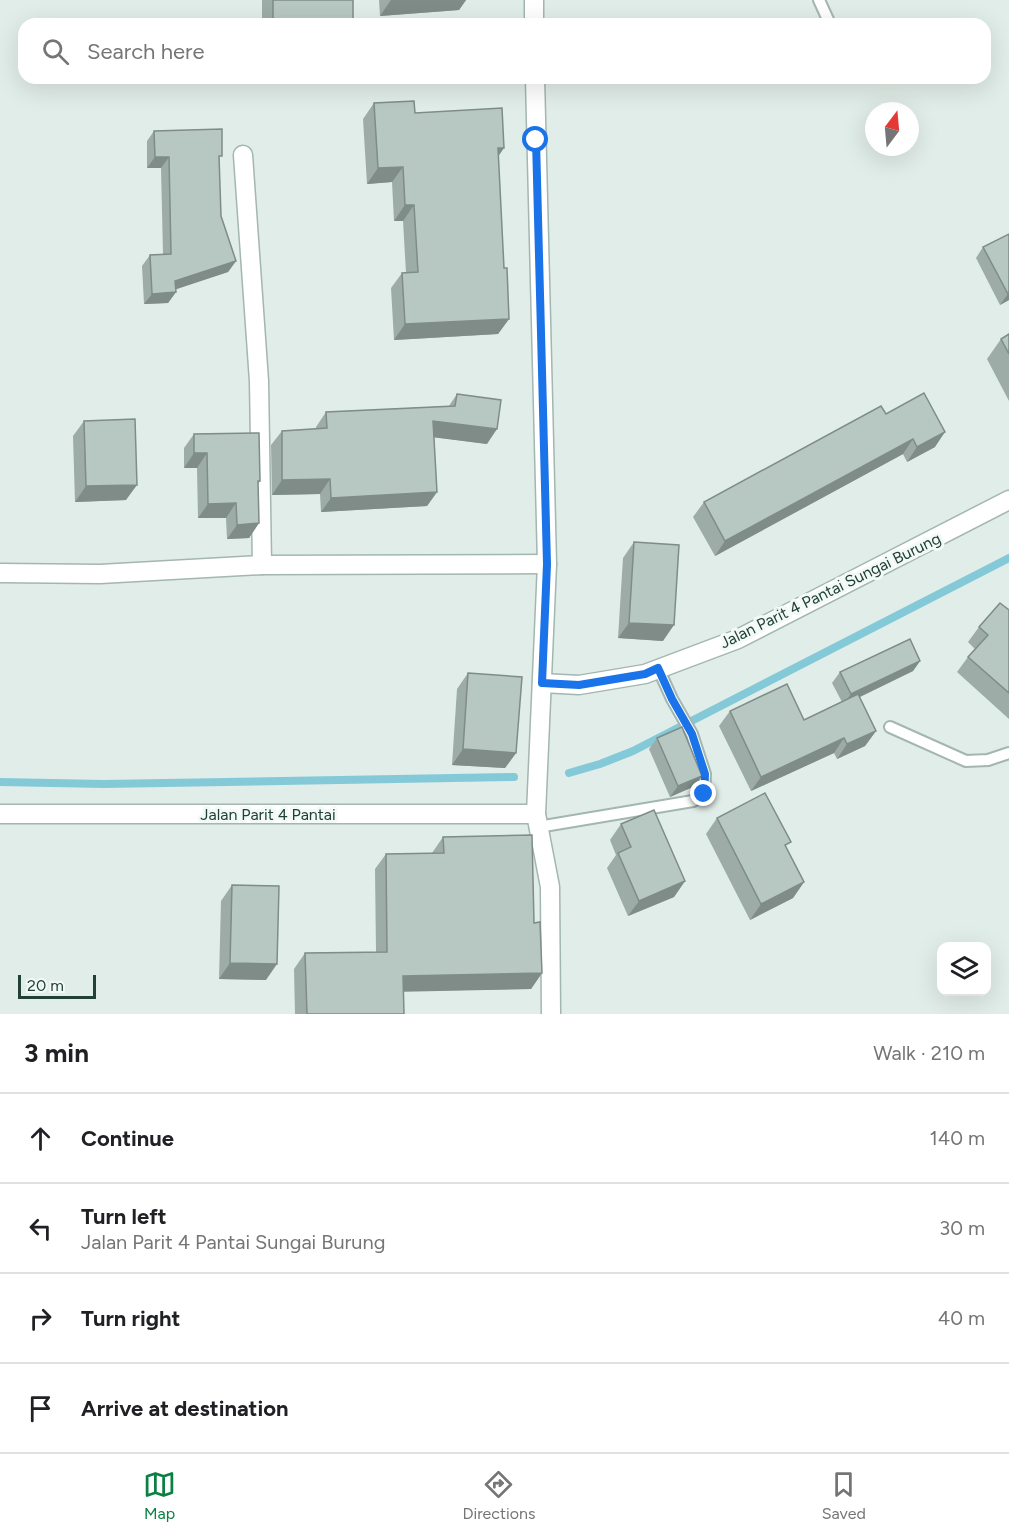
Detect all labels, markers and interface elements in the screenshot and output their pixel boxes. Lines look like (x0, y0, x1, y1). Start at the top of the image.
search box (18, 18, 991, 84)
icon: search (39, 35, 72, 68)
text: Search here (87, 38, 205, 65)
north arrow (865, 102, 919, 156)
route start (522, 126, 548, 152)
street label: Jalan Parit 4 Pantai Sungai Burung (717, 529, 944, 652)
route end (690, 780, 716, 806)
street label: Jalan Parit 4 Pantai (200, 805, 336, 824)
map controls (937, 942, 991, 996)
button: layers (937, 942, 991, 996)
scale bar (18, 972, 96, 1000)
text: 20 m (27, 976, 64, 995)
text: 3 min (24, 1037, 89, 1069)
text: Walk · 210 m (873, 1041, 985, 1065)
icon: ahead (24, 1122, 57, 1155)
text: Continue (81, 1125, 174, 1152)
text: 140 m (930, 1126, 985, 1150)
text: Turn left (81, 1203, 167, 1230)
icon: left (24, 1212, 57, 1245)
text: 30 m (939, 1216, 985, 1240)
text: Jalan Parit 4 Pantai Sungai Burung (81, 1230, 385, 1254)
icon: right (24, 1302, 57, 1335)
text: Turn right (81, 1305, 180, 1332)
text: 40 m (938, 1306, 985, 1330)
icon: arrive (24, 1392, 57, 1425)
text: Arrive at destination (81, 1395, 289, 1422)
tab: Map (143, 1468, 176, 1523)
tab: Directions (462, 1468, 535, 1523)
tab: Saved (822, 1468, 866, 1523)

